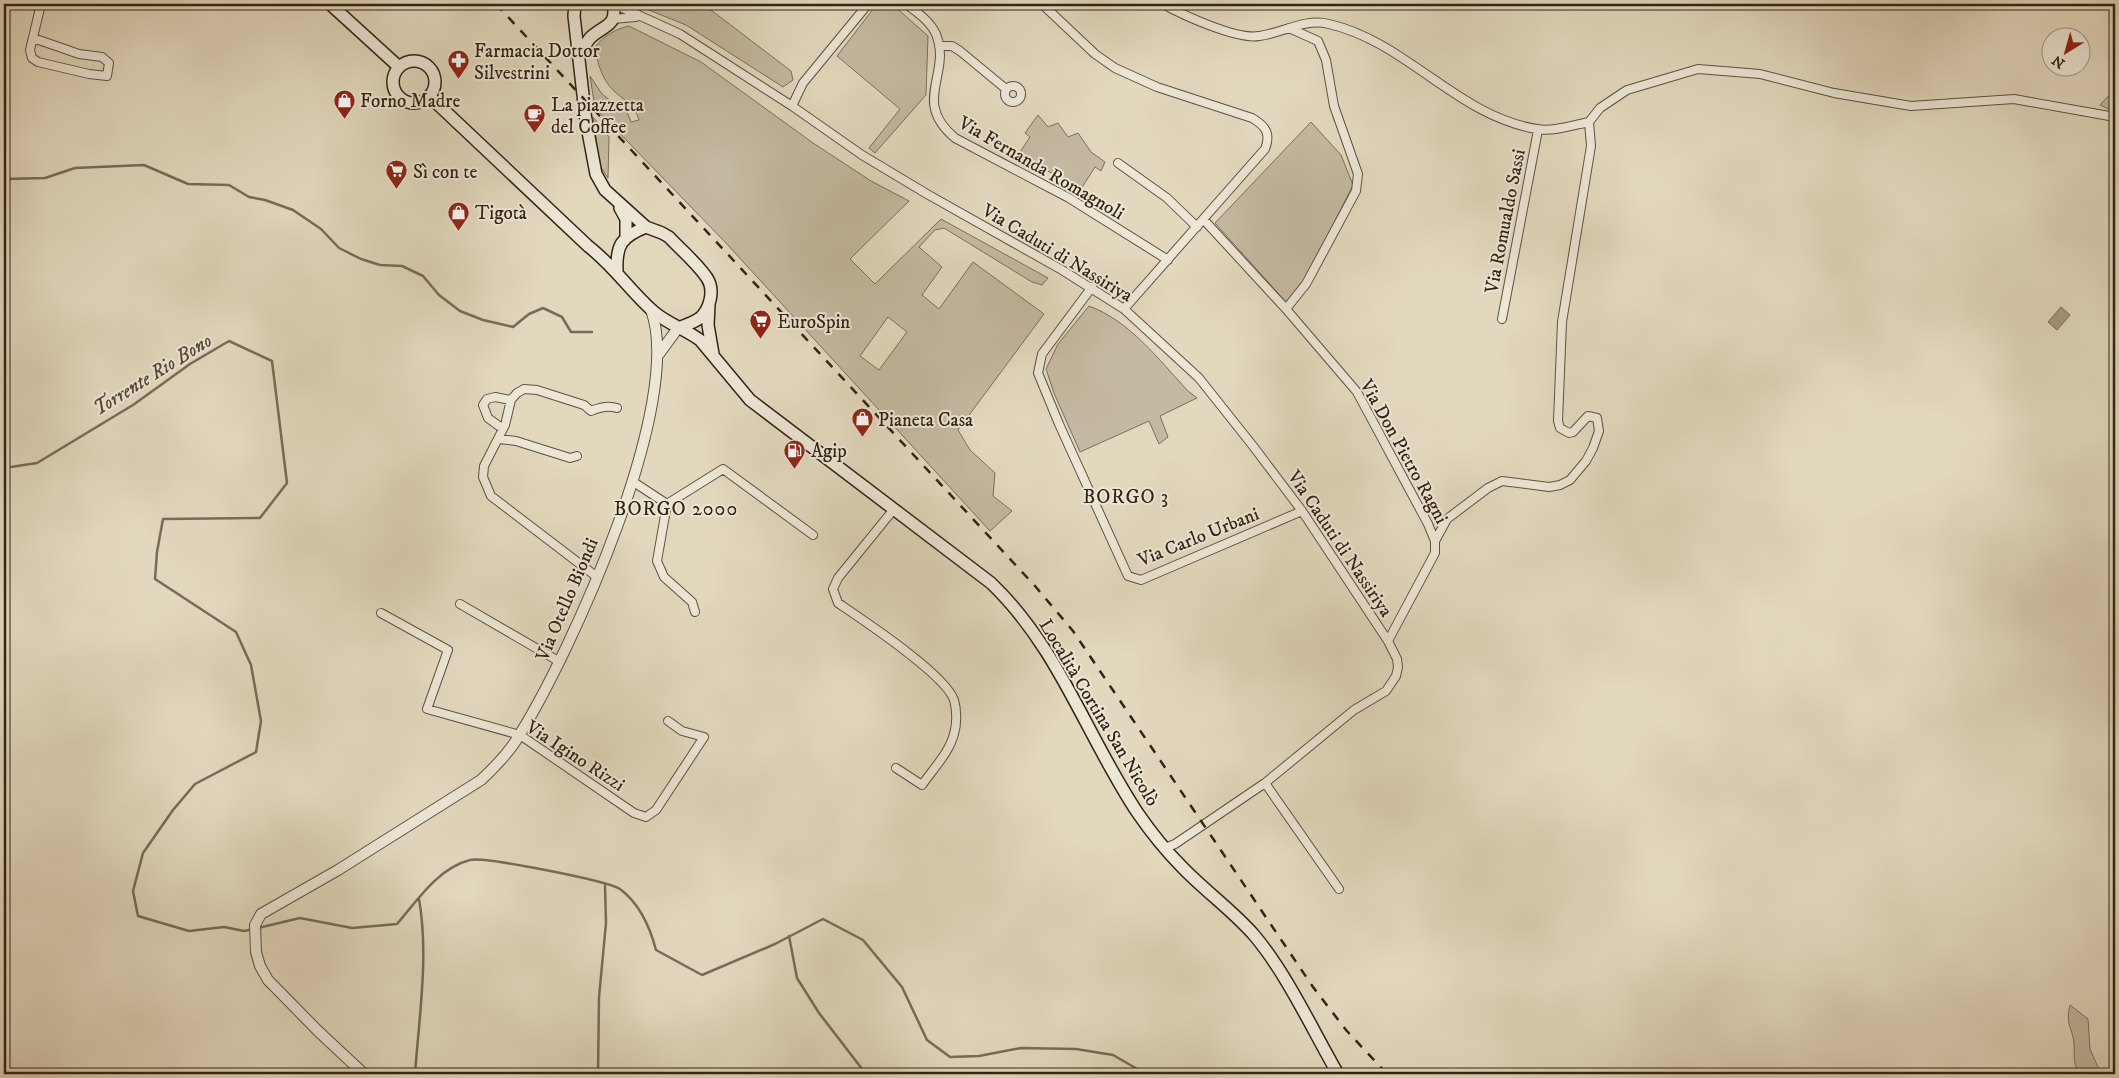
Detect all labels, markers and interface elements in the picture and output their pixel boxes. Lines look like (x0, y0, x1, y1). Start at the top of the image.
north arrow (2042, 28, 2092, 78)
place label: Farmacia Dottor Silvestrini (474, 40, 600, 85)
pharmacy icon: Farmacia Dottor Silvestrini (446, 49, 470, 80)
text: N (2048, 51, 2069, 72)
shop icon: Forno Madre (332, 88, 356, 119)
place label: Forno Madre (360, 90, 460, 113)
place label: La piazzetta del Coffee (551, 94, 644, 139)
cafe icon: La piazzetta del Coffee (523, 103, 547, 134)
street label: Via Fernanda Romagnoli (953, 111, 1128, 225)
street label: Via Romualdo Sassi (1480, 147, 1531, 296)
supermarket icon: Sì con te (385, 159, 409, 190)
place label: Sì con te (413, 161, 477, 184)
street label: Via Caduti di Nassiriya (977, 199, 1137, 307)
shop icon: Tigotà (447, 200, 471, 231)
place label: Tigotà (475, 202, 527, 225)
supermarket icon: EuroSpin (749, 309, 773, 340)
place label: EuroSpin (777, 311, 850, 334)
water label: Torrente Rio Bono (89, 329, 217, 422)
street label: Via Don Pietro Ragni (1354, 375, 1453, 528)
shop icon: Pianeta Casa (850, 407, 874, 438)
place label: Pianeta Casa (878, 409, 973, 432)
fuel station icon: Agip (783, 438, 807, 469)
place label: Agip (811, 440, 847, 463)
street label: Via Caduti di Nassiriya (1282, 465, 1397, 621)
district label: BORGO 3 (1083, 485, 1169, 510)
district label: BORGO 2000 (614, 497, 738, 522)
street label: Via Carlo Urbani (1134, 503, 1263, 573)
street label: Via Otello Biondi (531, 535, 604, 665)
street label: Località Cortina San Nicolò (1034, 615, 1164, 810)
street label: Via Igino Rizzi (521, 715, 629, 797)

